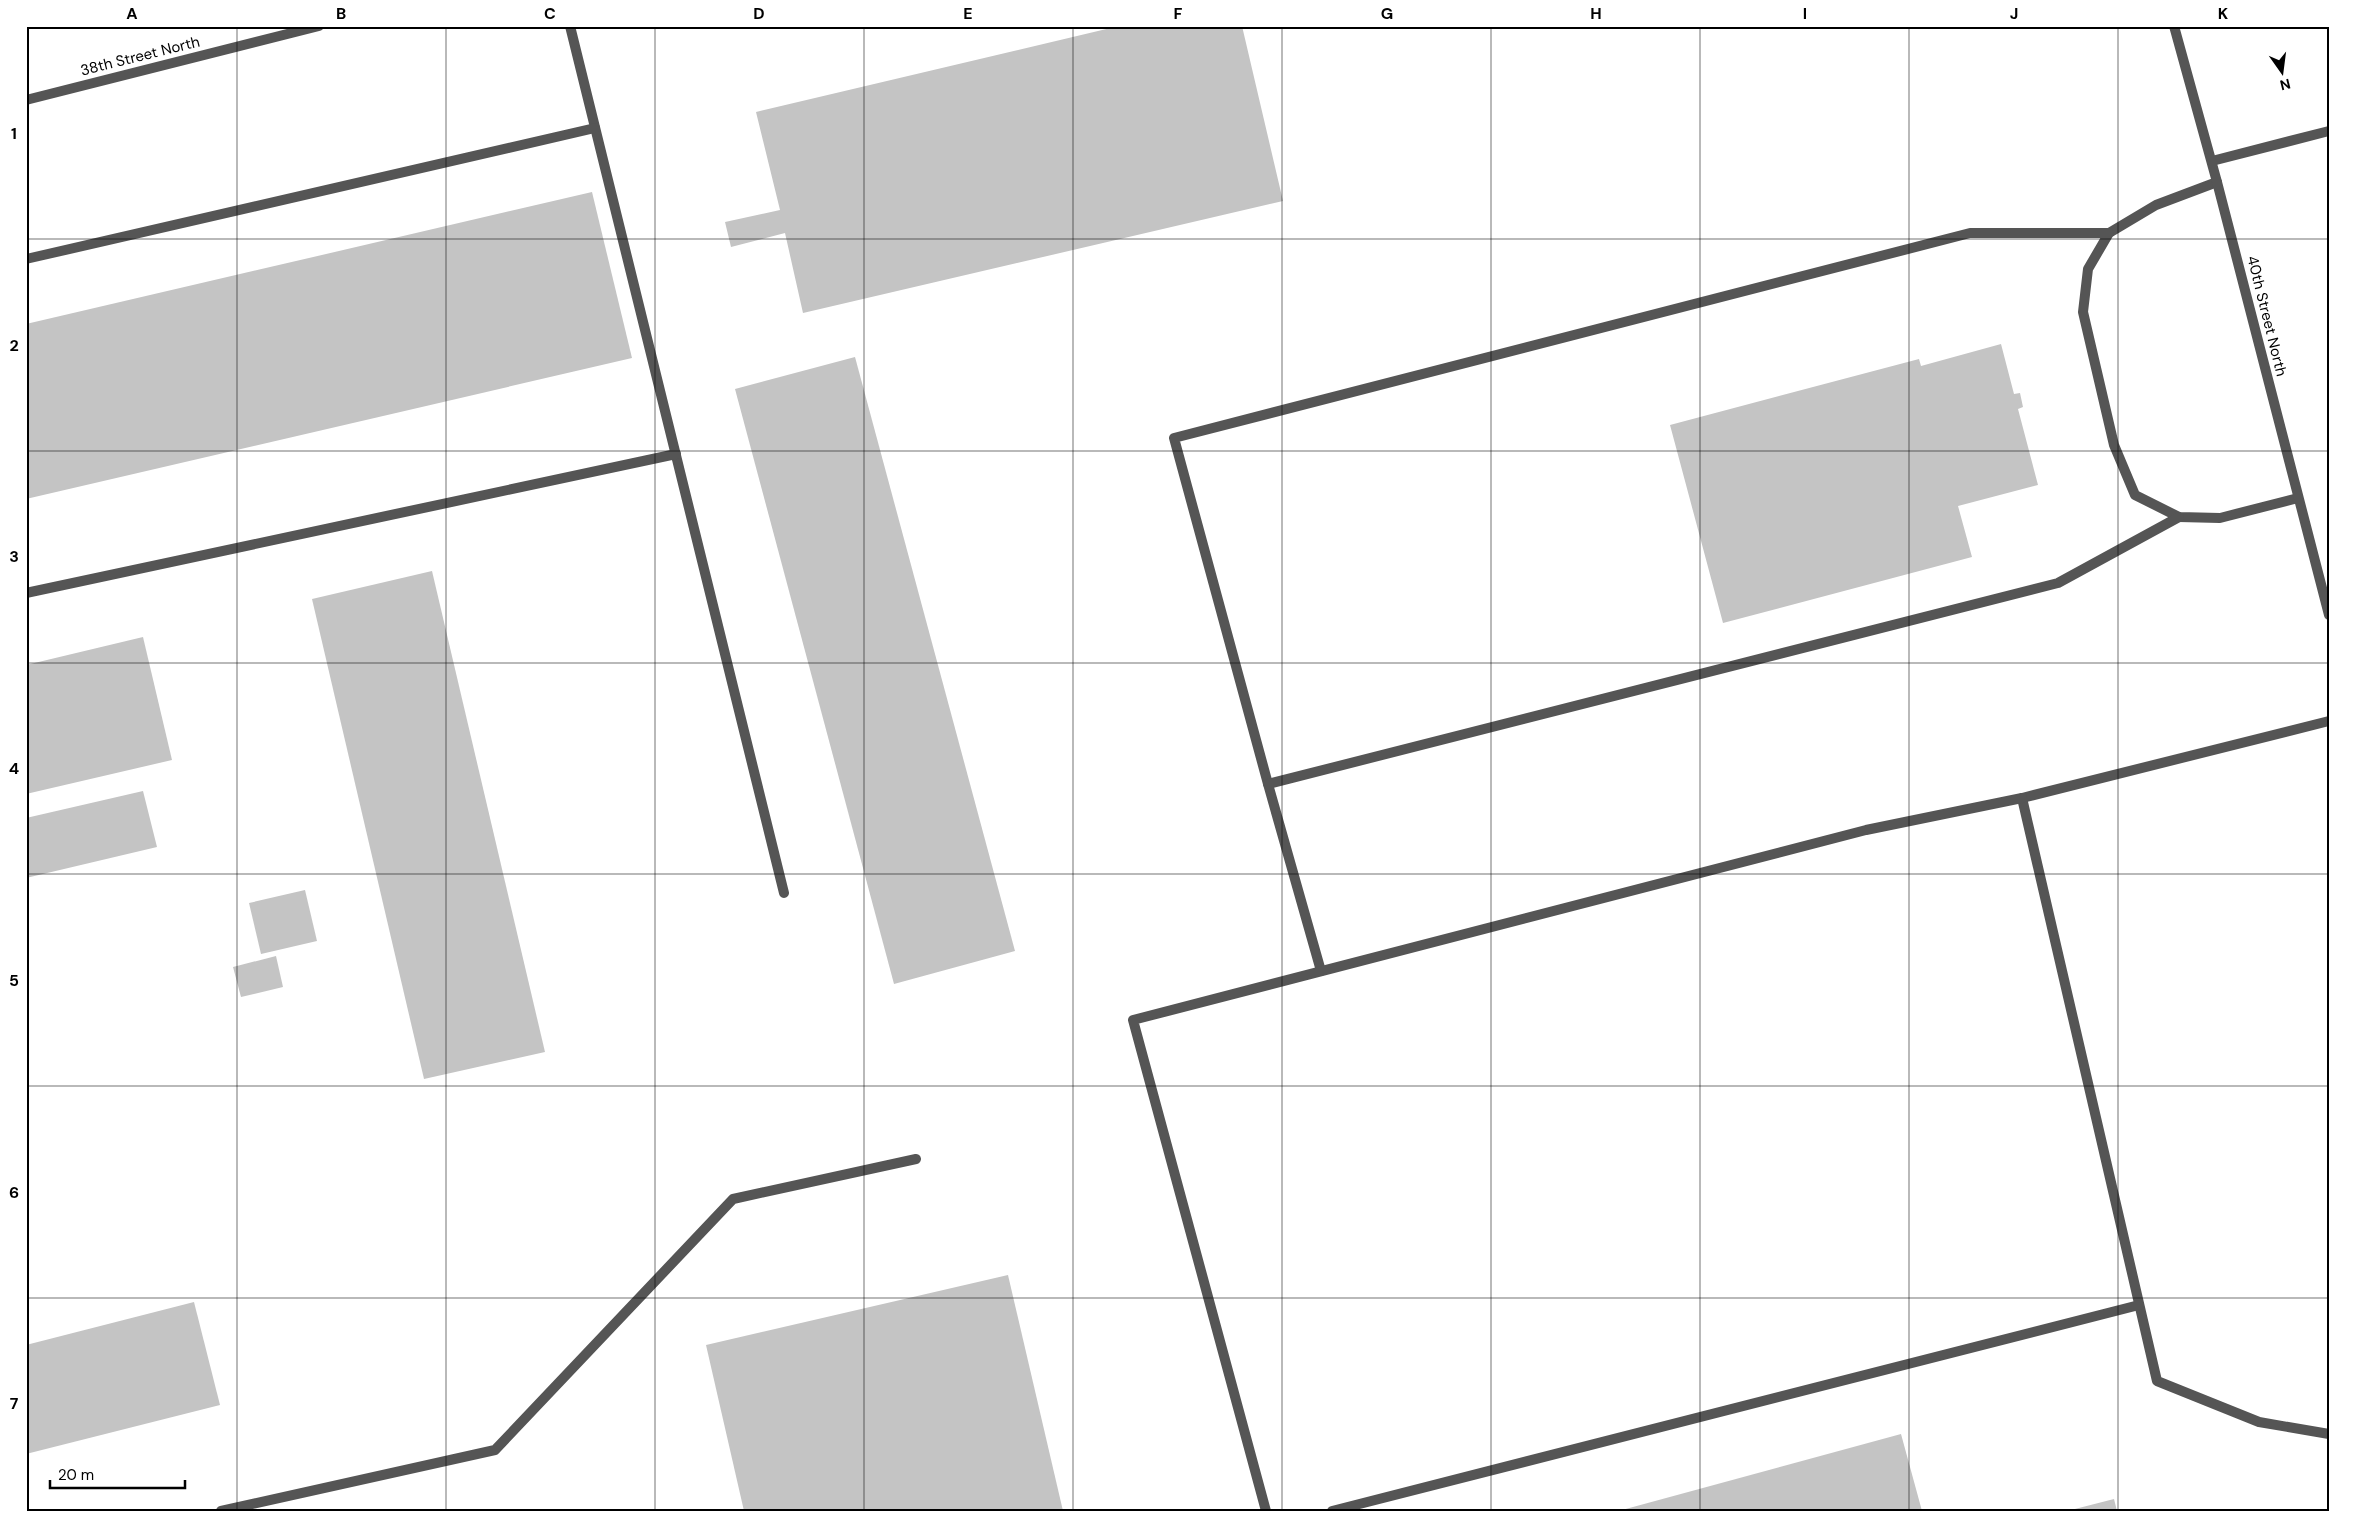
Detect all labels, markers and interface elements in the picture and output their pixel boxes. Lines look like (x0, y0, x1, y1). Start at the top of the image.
text: A (126, 3, 138, 24)
text: B (336, 3, 346, 24)
text: C (544, 3, 556, 24)
text: D (753, 3, 765, 24)
text: E (963, 3, 973, 24)
text: F (1174, 3, 1183, 24)
text: G (1381, 3, 1393, 24)
text: H (1590, 3, 1602, 24)
text: I (1803, 3, 1807, 24)
text: J (2010, 3, 2018, 24)
text: K (2218, 3, 2229, 24)
street label: 38th Street North (78, 32, 202, 80)
north arrow (2258, 48, 2308, 98)
text: N (2278, 75, 2292, 95)
text: 1 (11, 123, 17, 144)
street label: 40th Street North (2242, 254, 2292, 378)
text: 2 (9, 335, 19, 356)
text: 3 (9, 546, 19, 567)
text: 4 (9, 758, 19, 779)
text: 5 (9, 970, 19, 991)
text: 6 (9, 1182, 19, 1203)
text: 7 (10, 1393, 19, 1414)
scale bar (50, 1457, 185, 1489)
text: 20 m (58, 1465, 94, 1485)

